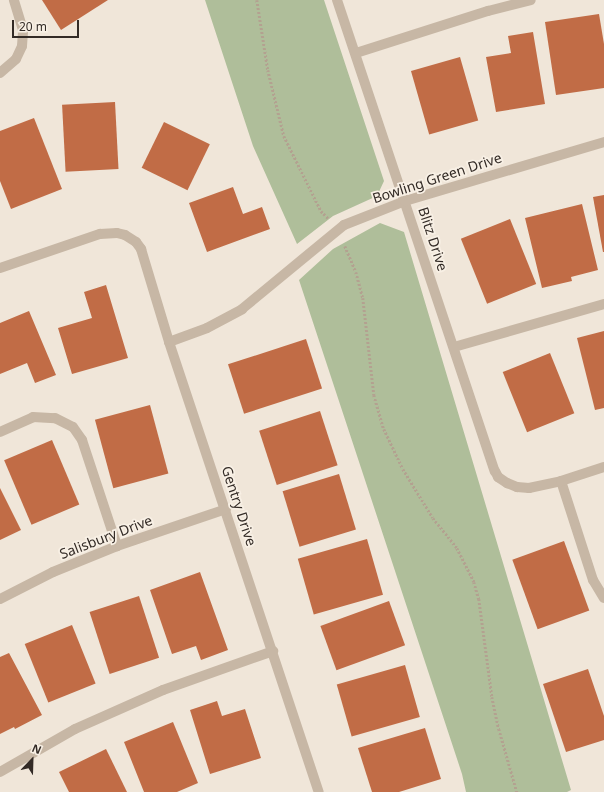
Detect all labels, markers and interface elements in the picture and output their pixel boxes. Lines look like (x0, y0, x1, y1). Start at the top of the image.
scale bar (14, 12, 81, 38)
text: 20 m (19, 18, 47, 35)
street label: Bowling Green Drive (370, 149, 504, 207)
street label: Blitz Drive (415, 205, 451, 273)
street label: Gentry Drive (218, 464, 260, 548)
street label: Salisbury Drive (57, 512, 155, 562)
north arrow (12, 740, 52, 780)
text: N (30, 740, 44, 757)

